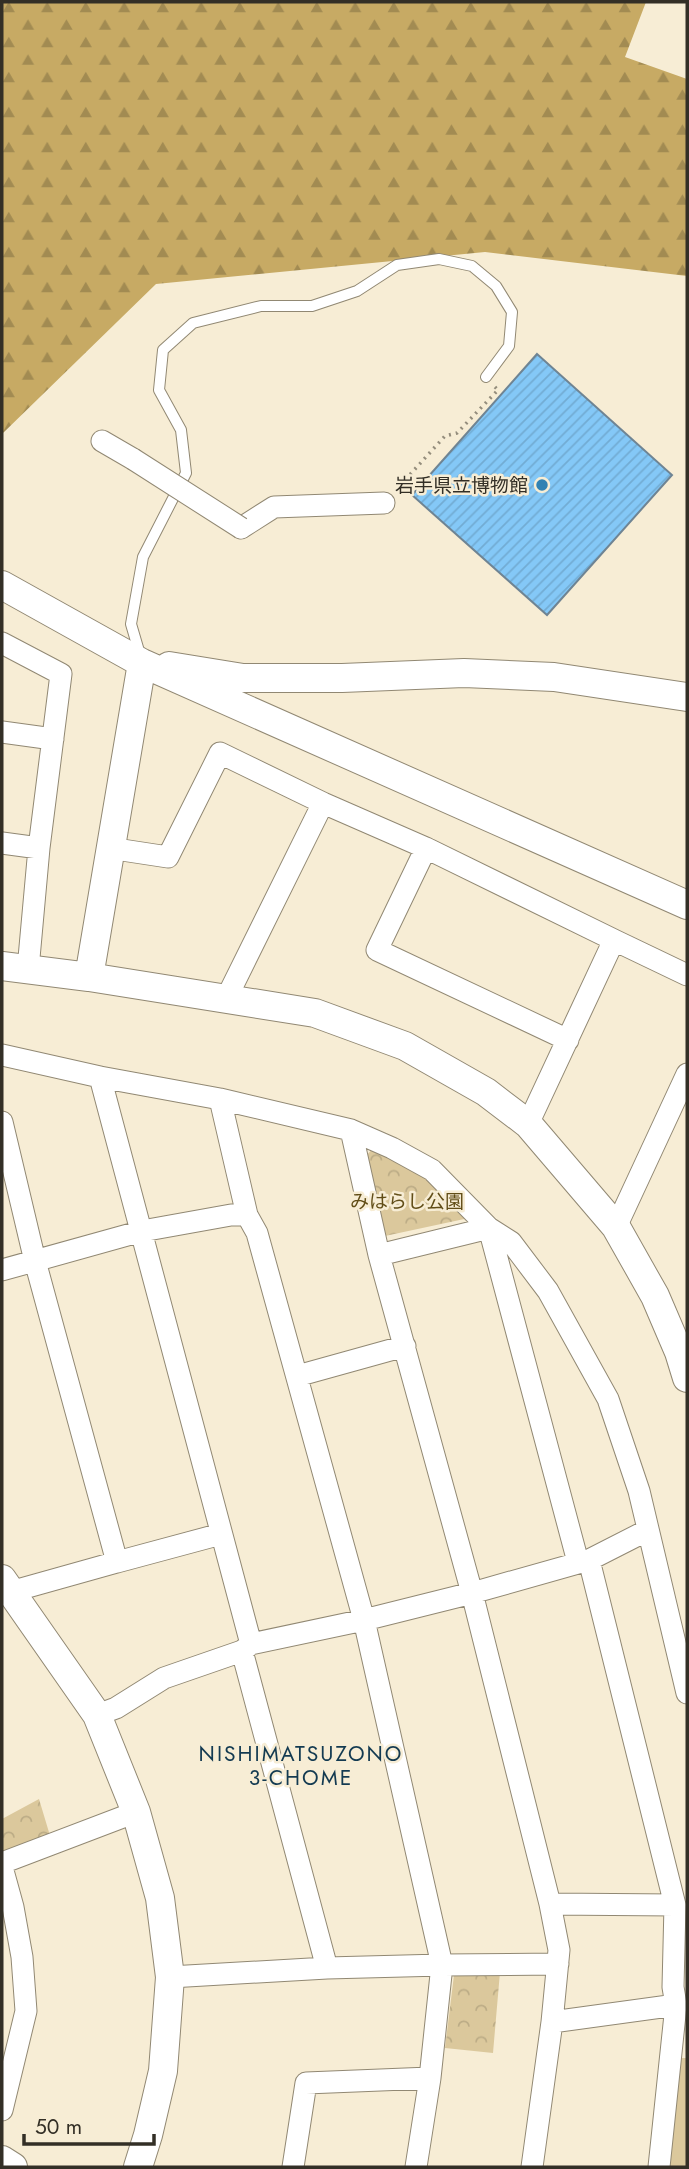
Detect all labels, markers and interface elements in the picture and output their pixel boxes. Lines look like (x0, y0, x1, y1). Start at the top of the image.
place label: 岩手県立博物館 (395, 472, 528, 499)
marker: 岩手県立博物館 (534, 477, 550, 493)
park label: みはらし公園 (350, 1188, 464, 1215)
district label: NISHIMATSUZONO 3-CHOME (199, 1739, 403, 1793)
scale bar (24, 2102, 154, 2146)
text: 50 m (35, 2112, 82, 2142)

